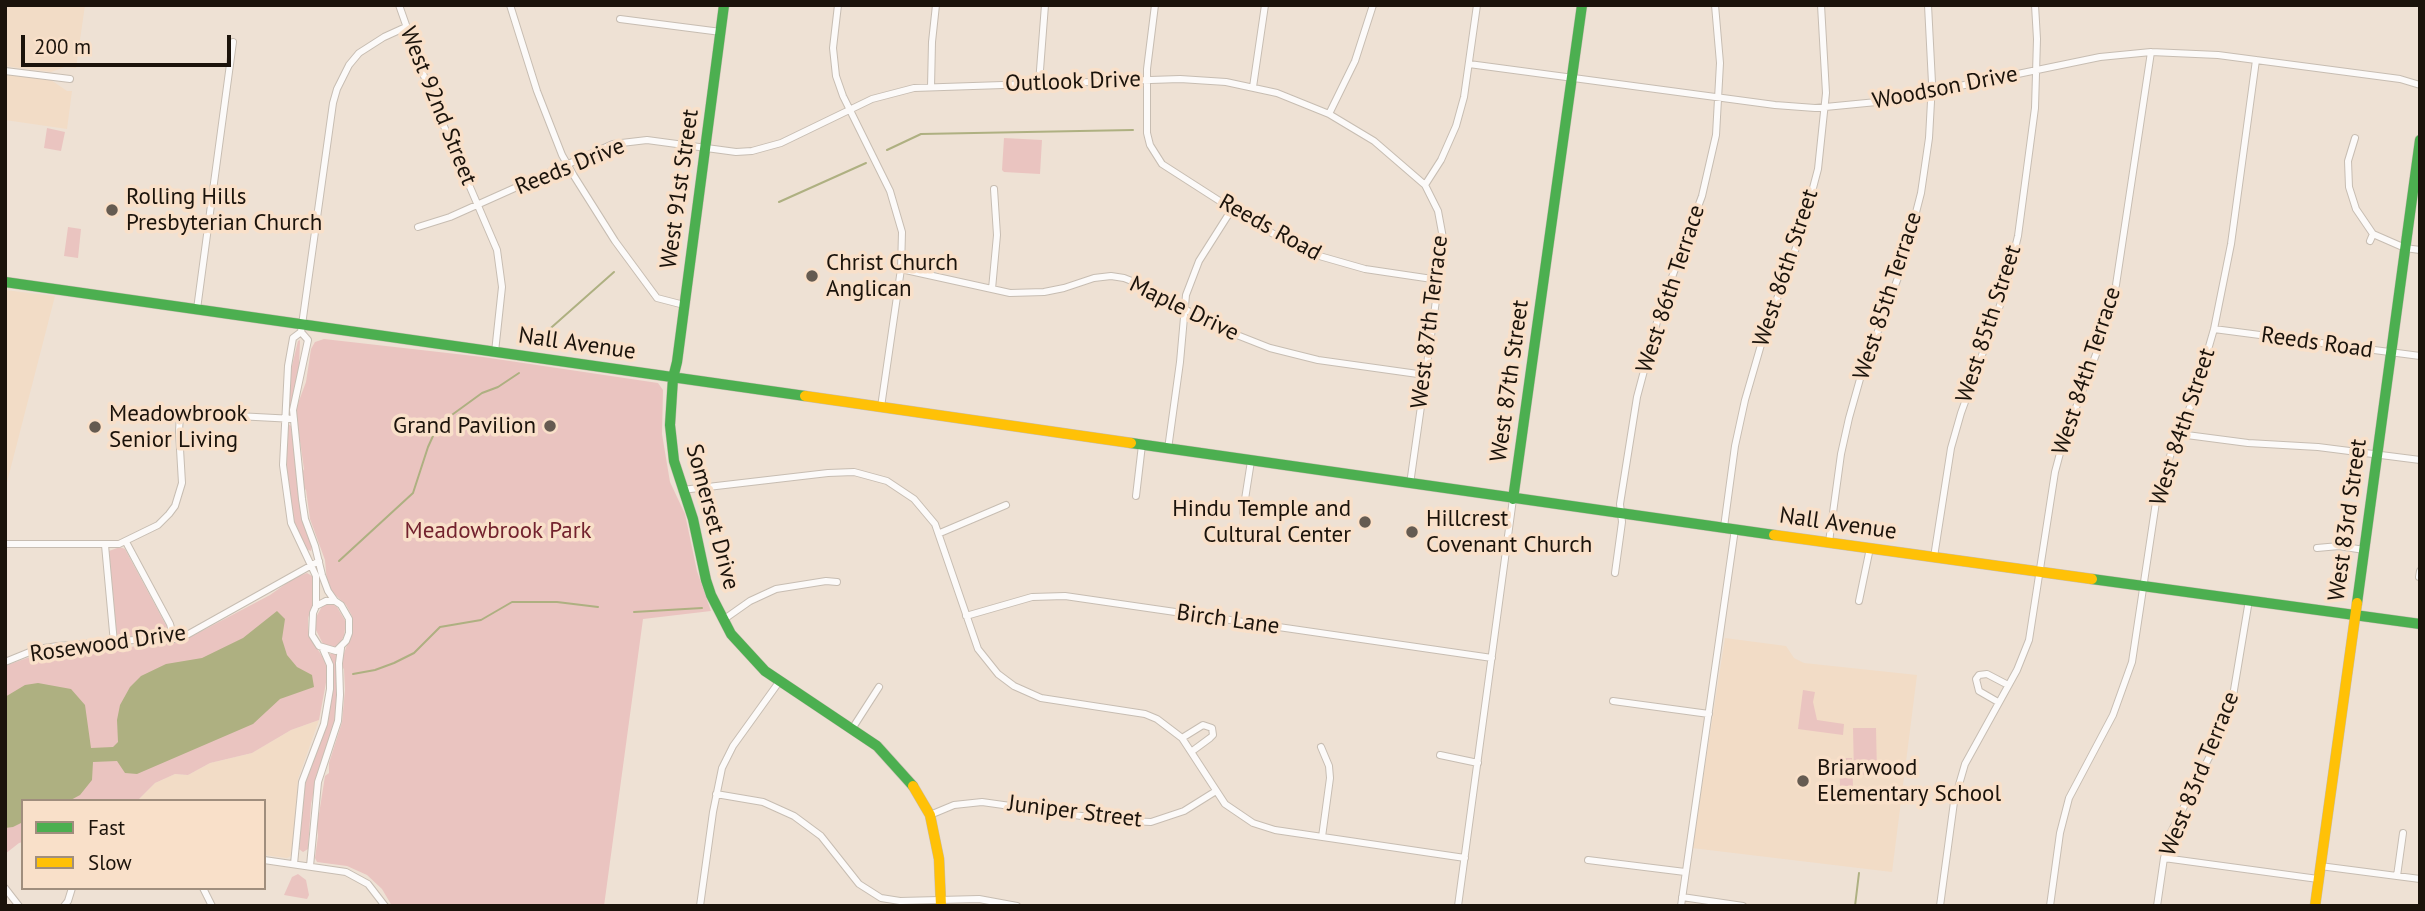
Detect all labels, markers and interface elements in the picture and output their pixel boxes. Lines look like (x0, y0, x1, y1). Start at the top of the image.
scale bar (24, 21, 234, 65)
street label: West 92nd Street (394, 23, 482, 189)
text: 200 m (34, 33, 91, 60)
street label: Woodson Drive (1870, 60, 2020, 116)
street label: Outlook Drive (1005, 66, 1141, 98)
street label: West 91st Street (655, 107, 705, 271)
street label: Reeds Drive (511, 133, 629, 201)
place label: Rolling Hills Presbyterian Church (126, 183, 322, 237)
street label: West 86th Street (1748, 186, 1824, 350)
street label: Reeds Road (1214, 189, 1326, 267)
street label: West 86th Terrace (1631, 201, 1711, 377)
marker: Rolling Hills Presbyterian Church (104, 202, 120, 218)
street label: West 85th Terrace (1848, 208, 1928, 384)
street label: West 87th Terrace (1406, 234, 1454, 410)
street label: West 85th Street (1951, 242, 2027, 406)
place label: Christ Church Anglican (826, 249, 958, 303)
marker: Christ Church Anglican (804, 268, 820, 284)
street label: Maple Drive (1125, 271, 1243, 347)
street label: West 84th Terrace (2047, 283, 2127, 459)
street label: West 87th Street (1485, 298, 1535, 464)
street label: Reeds Road (2259, 321, 2375, 365)
street label: Nall Avenue (517, 322, 637, 366)
street label: West 84th Street (2145, 345, 2221, 509)
place label: Meadowbrook Senior Living (109, 400, 248, 454)
place label: Grand Pavilion (393, 412, 536, 440)
marker: Grand Pavilion (542, 418, 558, 434)
marker: Meadowbrook Senior Living (87, 419, 103, 435)
street label: West 83rd Street (2323, 437, 2373, 603)
street label: Somerset Drive (679, 441, 745, 593)
place label: Hindu Temple and Cultural Center (1172, 495, 1351, 549)
street label: Nall Avenue (1778, 502, 1898, 546)
place label: Hillcrest Covenant Church (1426, 505, 1592, 559)
marker: Hindu Temple and Cultural Center (1357, 514, 1373, 530)
park label: Meadowbrook Park (405, 517, 591, 545)
marker: Hillcrest Covenant Church (1404, 524, 1420, 540)
street label: Birch Lane (1175, 599, 1281, 641)
street label: Rosewood Drive (28, 619, 188, 669)
street label: West 83rd Terrace (2154, 688, 2246, 860)
place label: Briarwood Elementary School (1817, 754, 2001, 808)
marker: Briarwood Elementary School (1795, 773, 1811, 789)
street label: Juniper Street (1006, 790, 1144, 834)
legend (21, 799, 266, 890)
text: Fast (88, 814, 125, 841)
text: Slow (88, 849, 132, 876)

